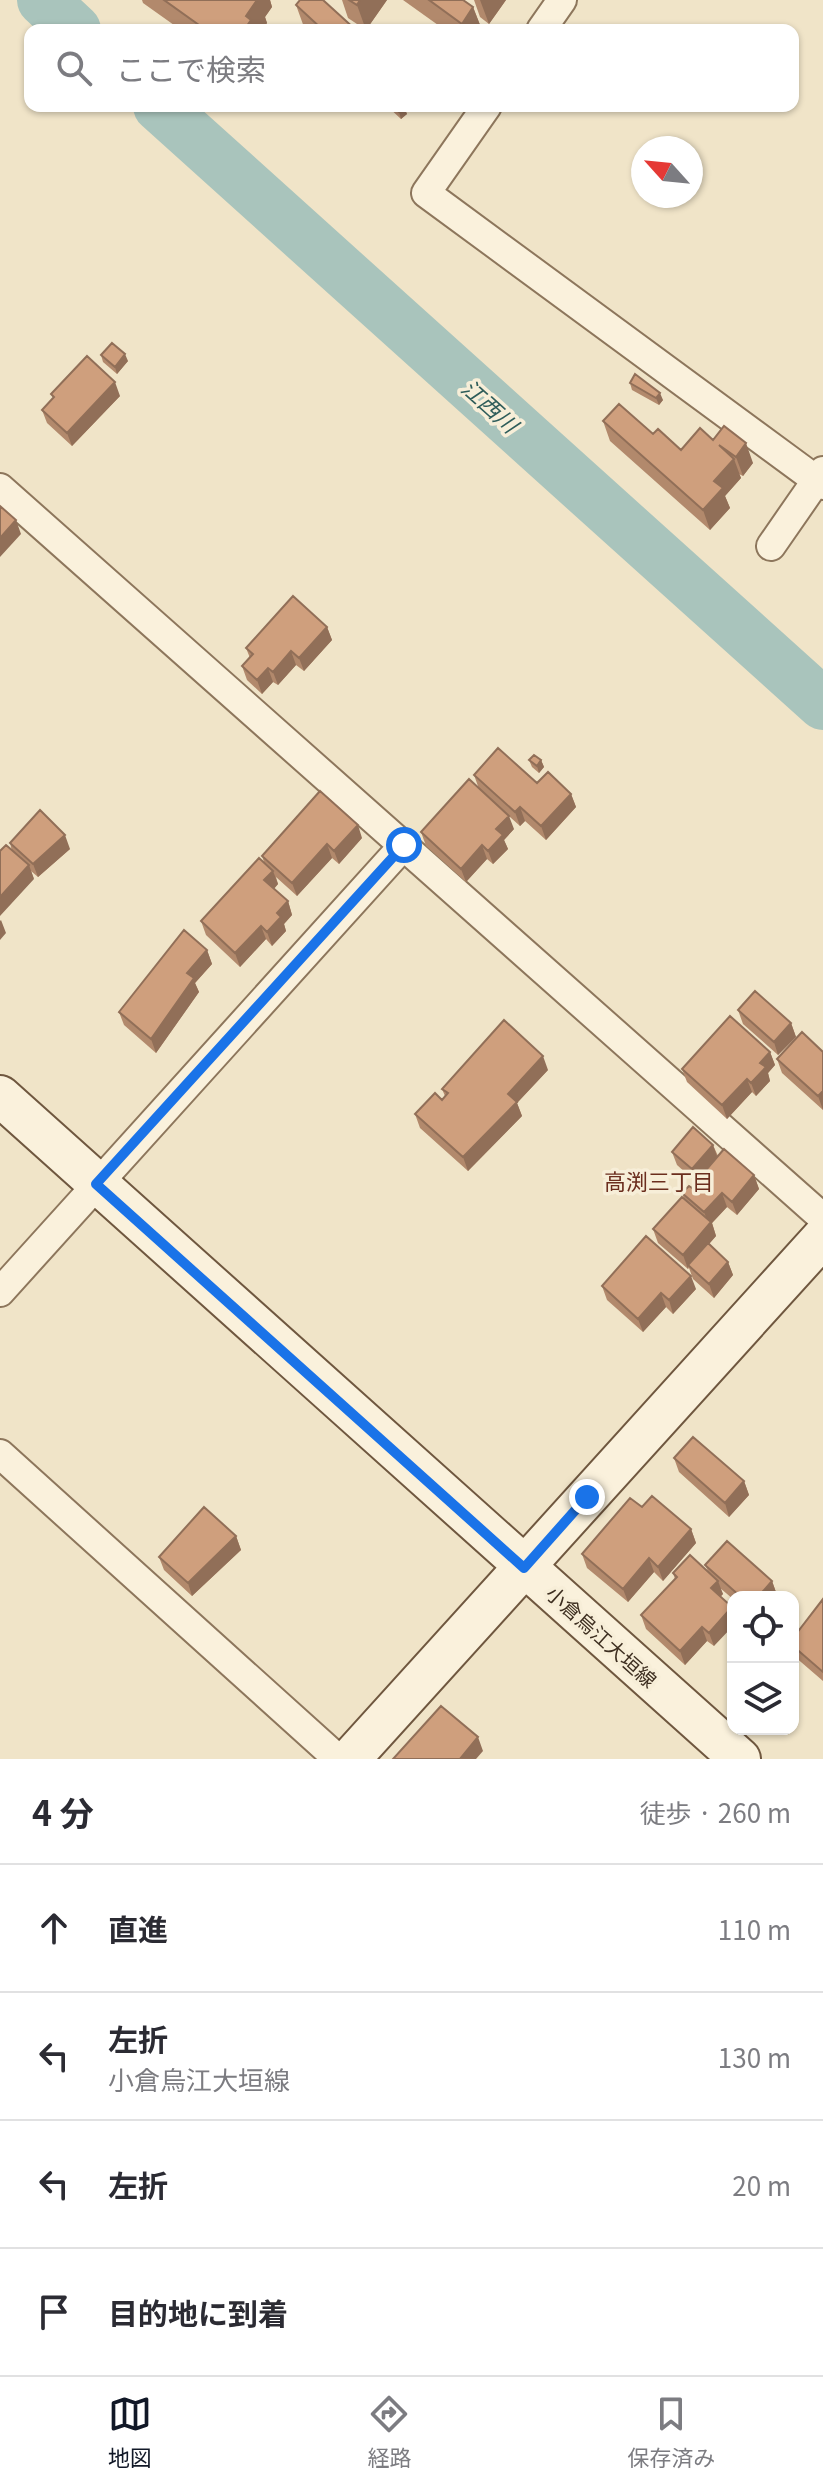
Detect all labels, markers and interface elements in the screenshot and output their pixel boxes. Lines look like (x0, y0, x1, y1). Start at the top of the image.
search box (24, 24, 799, 112)
icon: search (52, 46, 96, 90)
text: ここで検索 (116, 46, 266, 90)
north arrow (631, 136, 703, 208)
water label: 江西川 (456, 371, 528, 440)
route start (386, 827, 422, 863)
district label: 高渕三丁目 (604, 1164, 714, 1196)
route end (569, 1479, 605, 1515)
street label: 小倉烏江大垣線 (540, 1578, 664, 1694)
map controls (727, 1591, 799, 1735)
button: locate (727, 1591, 799, 1663)
button: layers (727, 1663, 799, 1735)
text: 4 分 (32, 1787, 94, 1836)
text: 徒歩 · 260 m (640, 1793, 791, 1830)
icon: ahead (32, 1906, 76, 1950)
text: 直進 (108, 1906, 168, 1950)
text: 110 m (718, 1910, 791, 1947)
text: 左折 (108, 2016, 168, 2060)
icon: left (32, 2034, 76, 2078)
text: 130 m (718, 2038, 791, 2075)
text: 小倉烏江大垣線 (108, 2060, 290, 2097)
icon: left (32, 2162, 76, 2206)
text: 左折 (108, 2162, 168, 2206)
text: 20 m (732, 2166, 791, 2203)
icon: arrive (32, 2290, 76, 2334)
text: 目的地に到着 (108, 2290, 288, 2334)
tab: 地図 (108, 2392, 152, 2472)
tab: 経路 (367, 2392, 411, 2472)
tab: 保存済み (627, 2392, 715, 2472)

